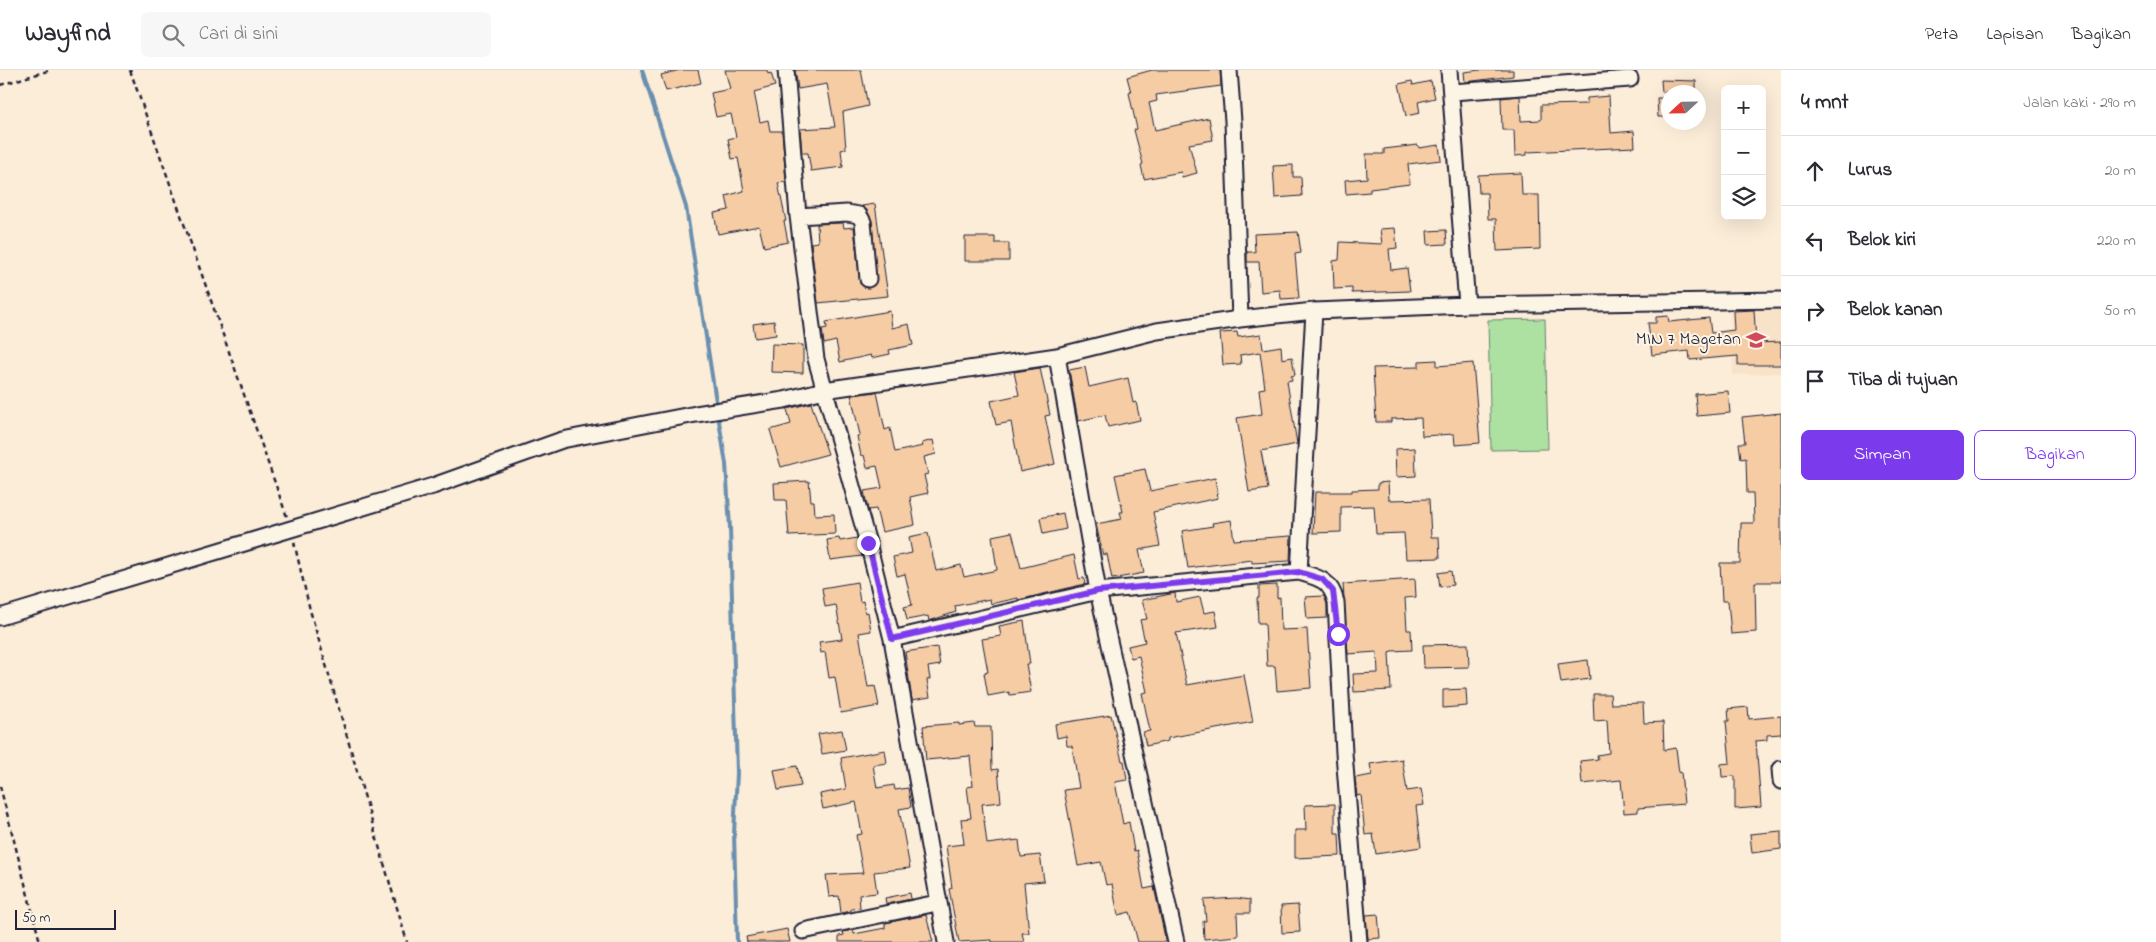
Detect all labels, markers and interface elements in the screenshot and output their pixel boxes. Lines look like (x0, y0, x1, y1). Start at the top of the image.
search box (141, 12, 491, 57)
text: Wayfind (25, 17, 111, 52)
icon: search (159, 21, 187, 49)
text: Cari di sini (199, 21, 278, 48)
text: Peta (1925, 22, 1958, 48)
text: Lapisan (1986, 22, 2043, 48)
text: Bagikan (2071, 22, 2131, 48)
north arrow (1661, 85, 1706, 130)
map controls (1721, 85, 1766, 220)
button: + (1721, 85, 1766, 130)
text: 4 mnt (1801, 88, 1849, 118)
text: Jalan kaki · 290 m (2023, 91, 2136, 115)
button: − (1721, 130, 1766, 175)
icon: ahead (1801, 157, 1829, 185)
text: Lurus (1848, 157, 1892, 184)
text: 20 m (2105, 159, 2136, 183)
button: layers (1721, 175, 1766, 220)
icon: left (1801, 227, 1829, 255)
text: Belok kiri (1848, 227, 1916, 254)
text: 220 m (2097, 229, 2136, 253)
icon: right (1801, 297, 1829, 325)
text: Belok kanan (1848, 297, 1942, 324)
text: 50 m (2104, 299, 2136, 323)
place label: MIN 7 Magetan (1636, 327, 1741, 354)
school or university icon: MIN 7 Magetan (1745, 329, 1767, 351)
icon: arrive (1801, 367, 1829, 395)
text: Tiba di tujuan (1848, 367, 1958, 394)
button: Simpan (1801, 430, 1964, 480)
button: Bagikan (1974, 430, 2136, 480)
route end (857, 532, 880, 555)
route start (1327, 623, 1350, 646)
scale bar (15, 907, 116, 930)
text: 50 m (22, 908, 50, 929)

